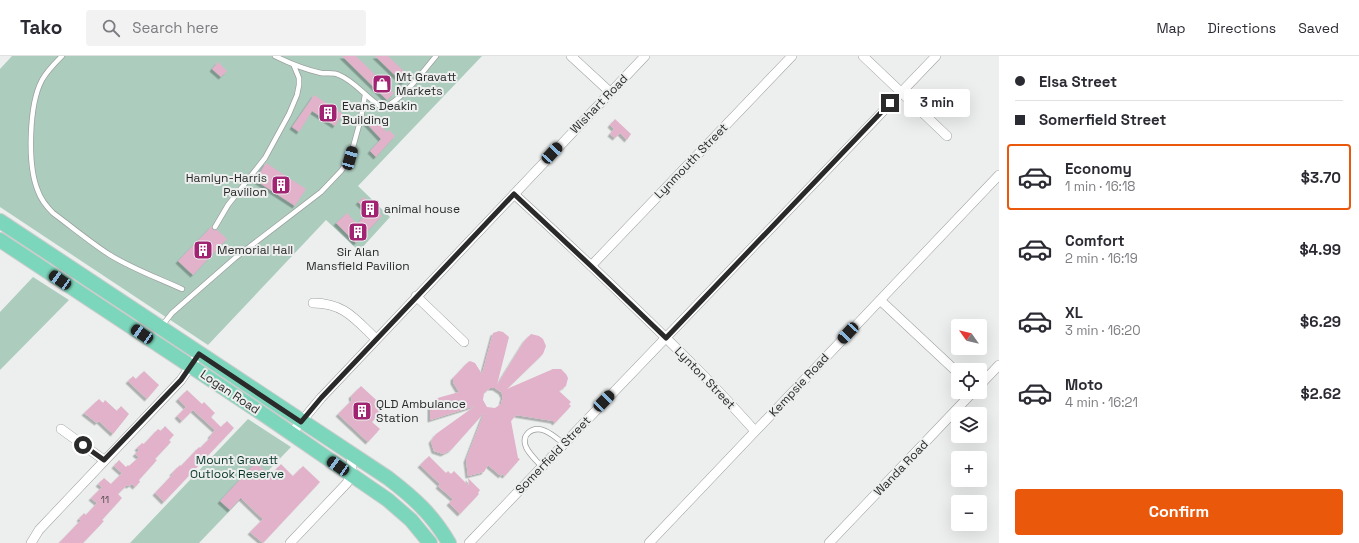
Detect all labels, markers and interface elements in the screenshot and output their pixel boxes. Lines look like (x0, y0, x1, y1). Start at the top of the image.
search box (86, 10, 366, 46)
text: Tako (20, 15, 62, 40)
icon: search (100, 17, 122, 39)
text: Search here (132, 18, 219, 37)
text: Map (1156, 19, 1186, 37)
text: Directions (1208, 19, 1276, 37)
text: Saved (1298, 19, 1339, 37)
place label: Mt Gravatt Markets (396, 69, 456, 99)
street label: Wishart Road (567, 71, 631, 137)
text: Elsa Street (1039, 72, 1117, 91)
shop icon: Mt Gravatt Markets (371, 73, 393, 95)
callout: 3 min (904, 89, 970, 117)
route end (881, 94, 899, 112)
text: 3 min (920, 94, 954, 111)
place label: Evans Deakin Building (342, 98, 417, 128)
building icon: Evans Deakin Building (317, 102, 339, 124)
text: Somerfield Street (1039, 110, 1166, 129)
street label: Lynmouth Street (651, 120, 731, 202)
car (539, 140, 565, 166)
car (341, 145, 359, 171)
icon: car (1017, 159, 1053, 195)
text: Economy (1065, 159, 1132, 178)
text: $3.70 (1301, 168, 1341, 187)
place label: Hamlyn-Harris Pavilion (186, 170, 267, 200)
building icon: Hamlyn-Harris Pavilion (270, 174, 292, 196)
text: 1 min · 16:18 (1065, 178, 1135, 195)
building icon: animal house (359, 198, 381, 220)
place label: animal house (384, 201, 460, 217)
building icon: Sir Alan Mansfield Pavilion (347, 221, 369, 243)
icon: car (1017, 231, 1053, 267)
text: Comfort (1065, 231, 1125, 250)
building icon: Memorial Hall (192, 239, 214, 261)
text: $4.99 (1299, 240, 1341, 259)
place label: Memorial Hall (217, 242, 293, 258)
place label: Sir Alan Mansfield Pavilion (306, 244, 410, 274)
text: 2 min · 16:19 (1065, 250, 1138, 267)
car (47, 268, 73, 292)
icon: car (1017, 303, 1053, 339)
text: XL (1065, 303, 1083, 322)
text: $6.29 (1300, 312, 1341, 331)
north arrow (951, 319, 987, 355)
map controls (951, 319, 987, 531)
car (835, 320, 861, 346)
car (129, 322, 155, 346)
text: 3 min · 16:20 (1065, 322, 1141, 339)
street label: Lynton Street (671, 343, 739, 413)
street label: Kempsie Road (765, 350, 833, 420)
button: locate (951, 363, 987, 399)
street label: Logan Road (197, 366, 263, 418)
icon: car (1017, 375, 1053, 411)
text: Moto (1065, 375, 1103, 394)
text: $2.62 (1301, 384, 1341, 403)
car (591, 388, 617, 414)
text: 4 min · 16:21 (1065, 394, 1138, 411)
place label: QLD Ambulance Station (376, 396, 466, 426)
building icon: QLD Ambulance Station (351, 400, 373, 422)
button: layers (951, 407, 987, 443)
street label: Somerfield Street (512, 413, 594, 497)
route start (74, 436, 92, 454)
street label: Wanda Road (870, 437, 932, 499)
button: + (951, 451, 987, 487)
park label: Mount Gravatt Outlook Reserve (190, 452, 284, 482)
car (325, 454, 351, 478)
button: Confirm (1015, 489, 1343, 535)
house number: 11 (101, 493, 109, 506)
button: − (951, 495, 987, 531)

